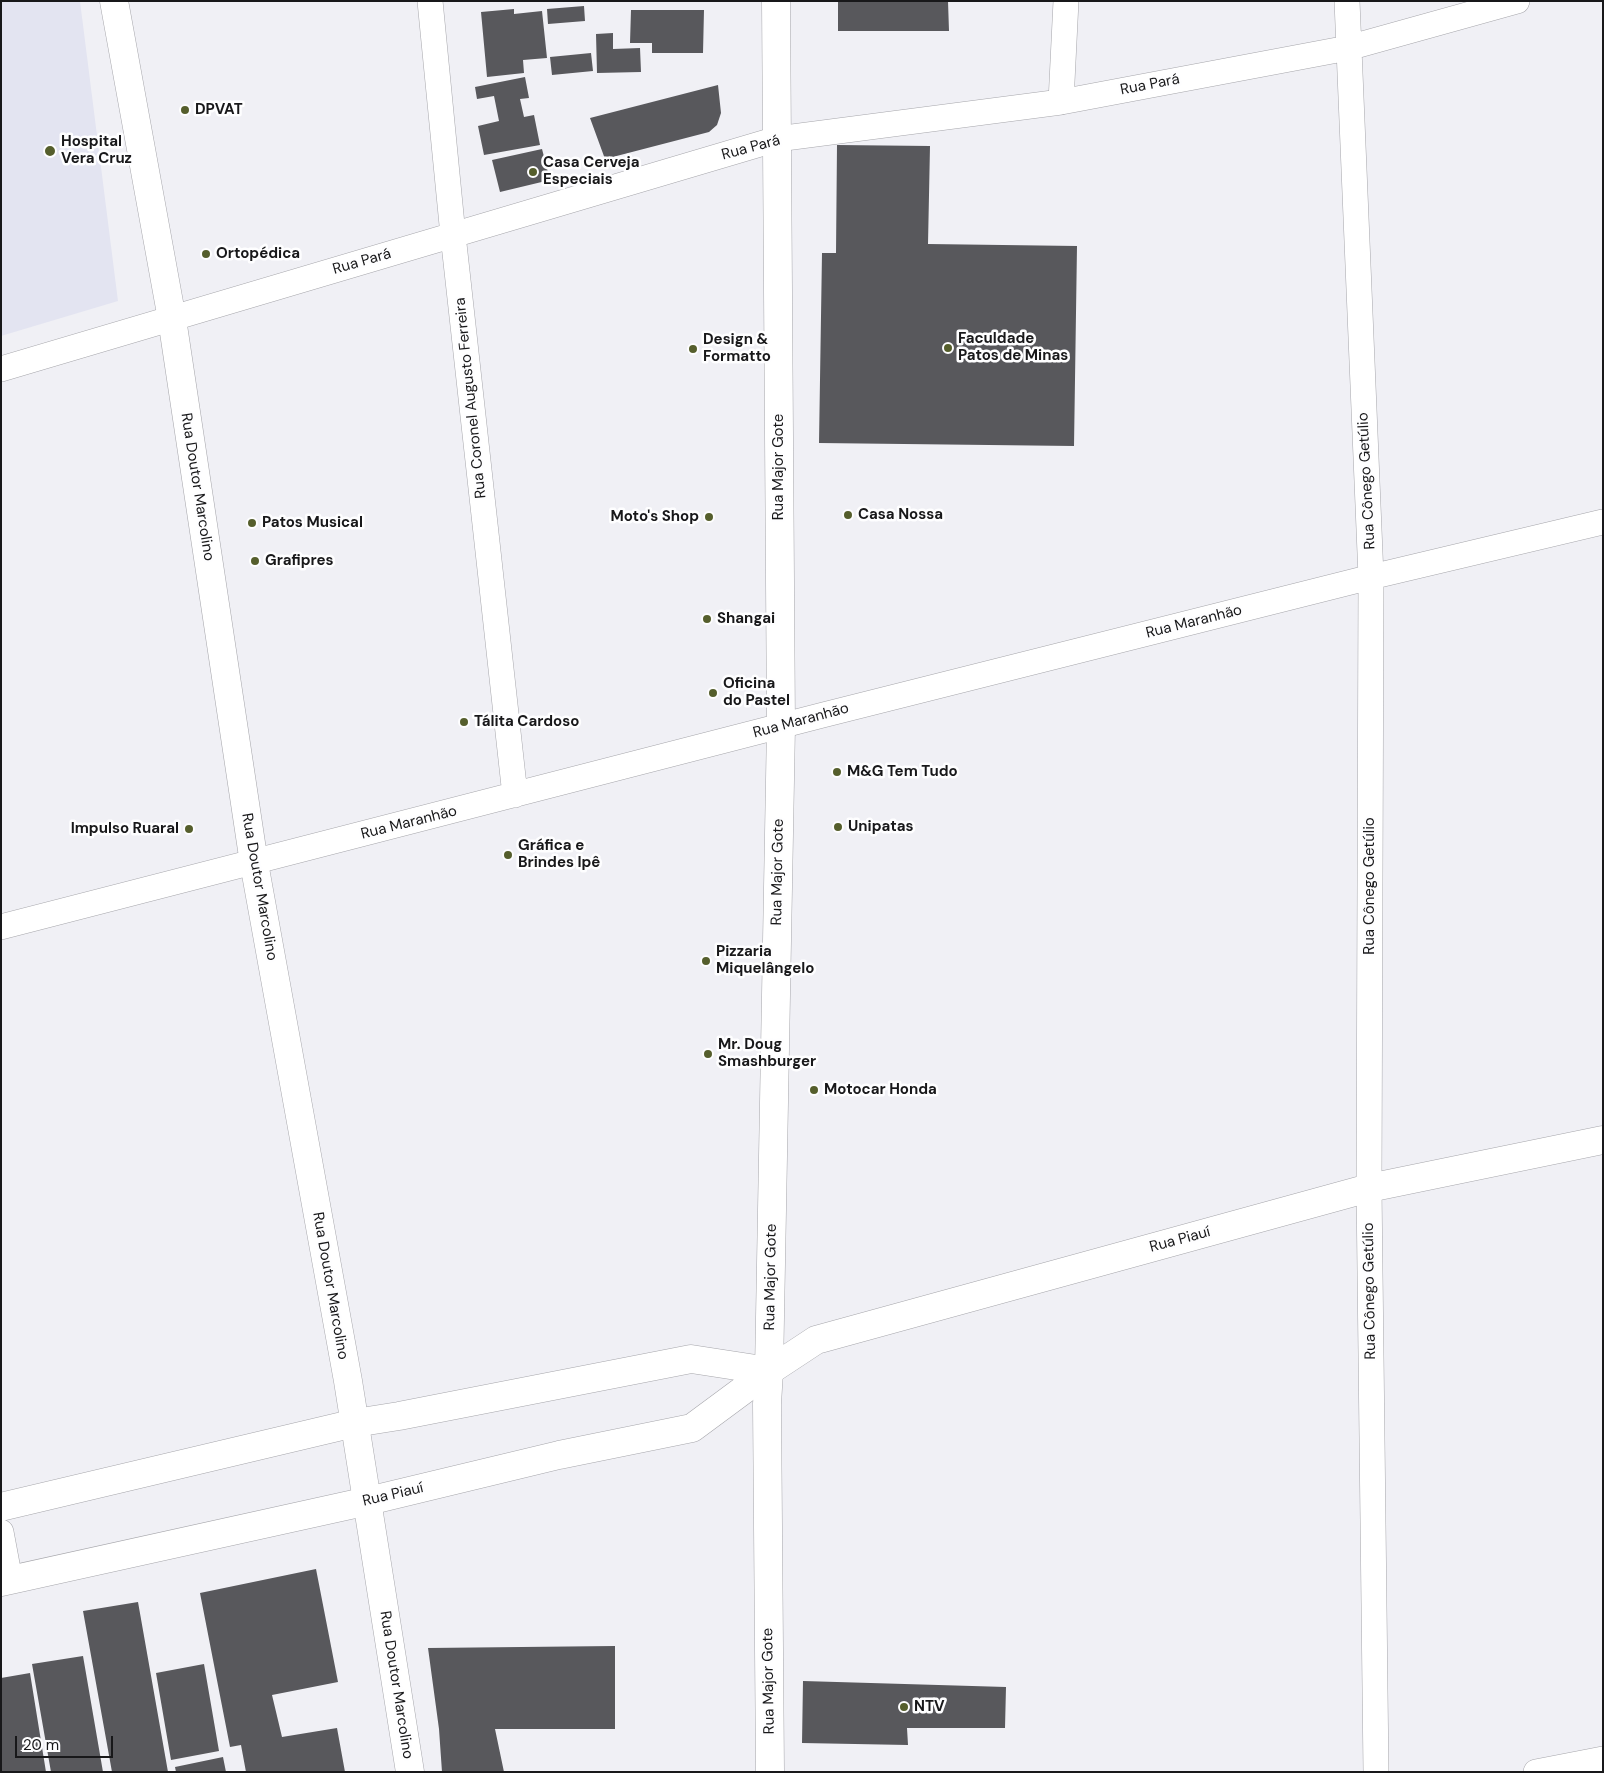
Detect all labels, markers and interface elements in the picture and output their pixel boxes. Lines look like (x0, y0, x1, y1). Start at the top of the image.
street label: Rua Pará (1119, 70, 1181, 100)
place label: DPVAT (195, 101, 243, 119)
marker: DPVAT (179, 104, 191, 116)
street label: Rua Pará (720, 132, 782, 164)
place label: Hospital Vera Cruz (61, 133, 132, 168)
marker: Hospital Vera Cruz (43, 144, 57, 158)
place label: Casa Cerveja Especiais (543, 154, 639, 189)
marker: Casa Cerveja Especiais (527, 166, 539, 178)
place label: Ortopédica (216, 245, 300, 263)
street label: Rua Pará (331, 245, 393, 279)
marker: Ortopédica (200, 248, 212, 260)
street label: Rua Coronel Augusto Ferreira (451, 297, 491, 499)
place label: Faculdade Patos de Minas (958, 330, 1068, 365)
place label: Design & Formatto (703, 331, 771, 366)
marker: Faculdade Patos de Minas (942, 342, 954, 354)
marker: Design & Formatto (687, 343, 699, 355)
street label: Rua Doutor Marcolino (176, 412, 218, 562)
street label: Rua Cônego Getúlio (1354, 412, 1380, 550)
street label: Rua Major Gote (770, 414, 788, 520)
place label: Casa Nossa (858, 506, 943, 524)
place label: Moto's Shop (610, 508, 699, 526)
marker: Casa Nossa (842, 509, 854, 521)
marker: Moto's Shop (703, 511, 715, 523)
place label: Patos Musical (262, 514, 363, 532)
marker: Patos Musical (246, 517, 258, 529)
place label: Grafipres (265, 552, 334, 570)
marker: Grafipres (249, 555, 261, 567)
street label: Rua Maranhão (1144, 601, 1244, 643)
place label: Shangai (717, 610, 775, 628)
marker: Shangai (701, 613, 713, 625)
place label: Oficina do Pastel (723, 675, 790, 710)
marker: Oficina do Pastel (707, 687, 719, 699)
street label: Rua Maranhão (751, 700, 851, 742)
place label: Tálita Cardoso (474, 713, 579, 731)
marker: Tálita Cardoso (458, 716, 470, 728)
place label: M&G Tem Tudo (847, 763, 958, 781)
marker: M&G Tem Tudo (831, 766, 843, 778)
street label: Rua Maranhão (359, 802, 459, 844)
street label: Rua Doutor Marcolino (237, 812, 281, 962)
street label: Rua Cônego Getúlio (1361, 817, 1379, 955)
place label: Unipatas (848, 818, 913, 836)
street label: Rua Major Gote (768, 819, 788, 925)
place label: Impulso Ruaral (71, 820, 179, 838)
marker: Unipatas (832, 821, 844, 833)
marker: Impulso Ruaral (183, 823, 195, 835)
place label: Gráfica e Brindes Ipê (518, 837, 600, 872)
marker: Gráfica e Brindes Ipê (502, 849, 514, 861)
place label: Pizzaria Miquelângelo (716, 943, 814, 978)
marker: Pizzaria Miquelângelo (700, 955, 712, 967)
place label: Mr. Doug Smashburger (718, 1036, 816, 1071)
marker: Mr. Doug Smashburger (702, 1048, 714, 1060)
place label: Motocar Honda (824, 1081, 937, 1099)
marker: Motocar Honda (808, 1084, 820, 1096)
street label: Rua Doutor Marcolino (308, 1211, 352, 1361)
street label: Rua Cônego Getúlio (1360, 1222, 1380, 1360)
street label: Rua Piauí (1148, 1223, 1212, 1257)
street label: Rua Major Gote (761, 1224, 781, 1330)
street label: Rua Piauí (361, 1479, 425, 1511)
street label: Rua Doutor Marcolino (375, 1610, 417, 1760)
street label: Rua Major Gote (759, 1628, 779, 1734)
place label: NTV (914, 1698, 944, 1716)
marker: NTV (898, 1701, 910, 1713)
scale bar (18, 1726, 115, 1758)
text: 20 m (23, 1735, 59, 1755)

